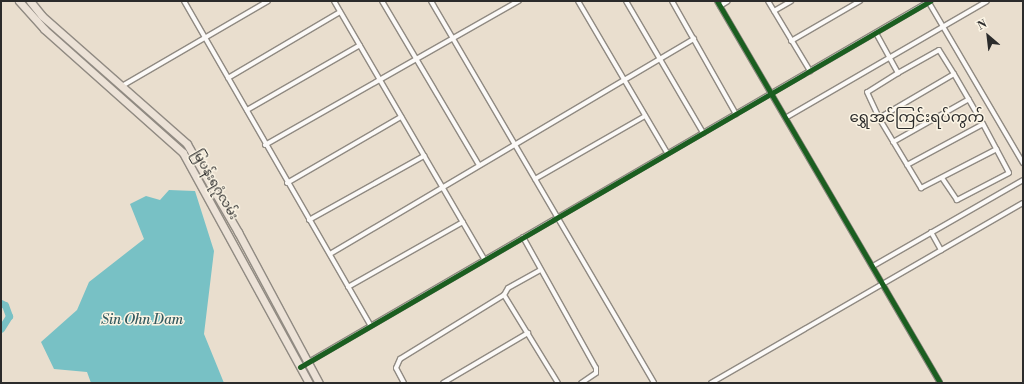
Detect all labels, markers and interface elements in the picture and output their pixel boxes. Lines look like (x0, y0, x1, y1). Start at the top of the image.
north arrow (968, 16, 1008, 56)
text: N (975, 17, 989, 34)
district label: ရွှေအင်ကြင်းရပ်ကွက် (850, 109, 984, 127)
street label: မြပန်းရဂုံလမ်း (189, 147, 241, 223)
water label: Sin Ohn Dam (101, 312, 183, 328)

